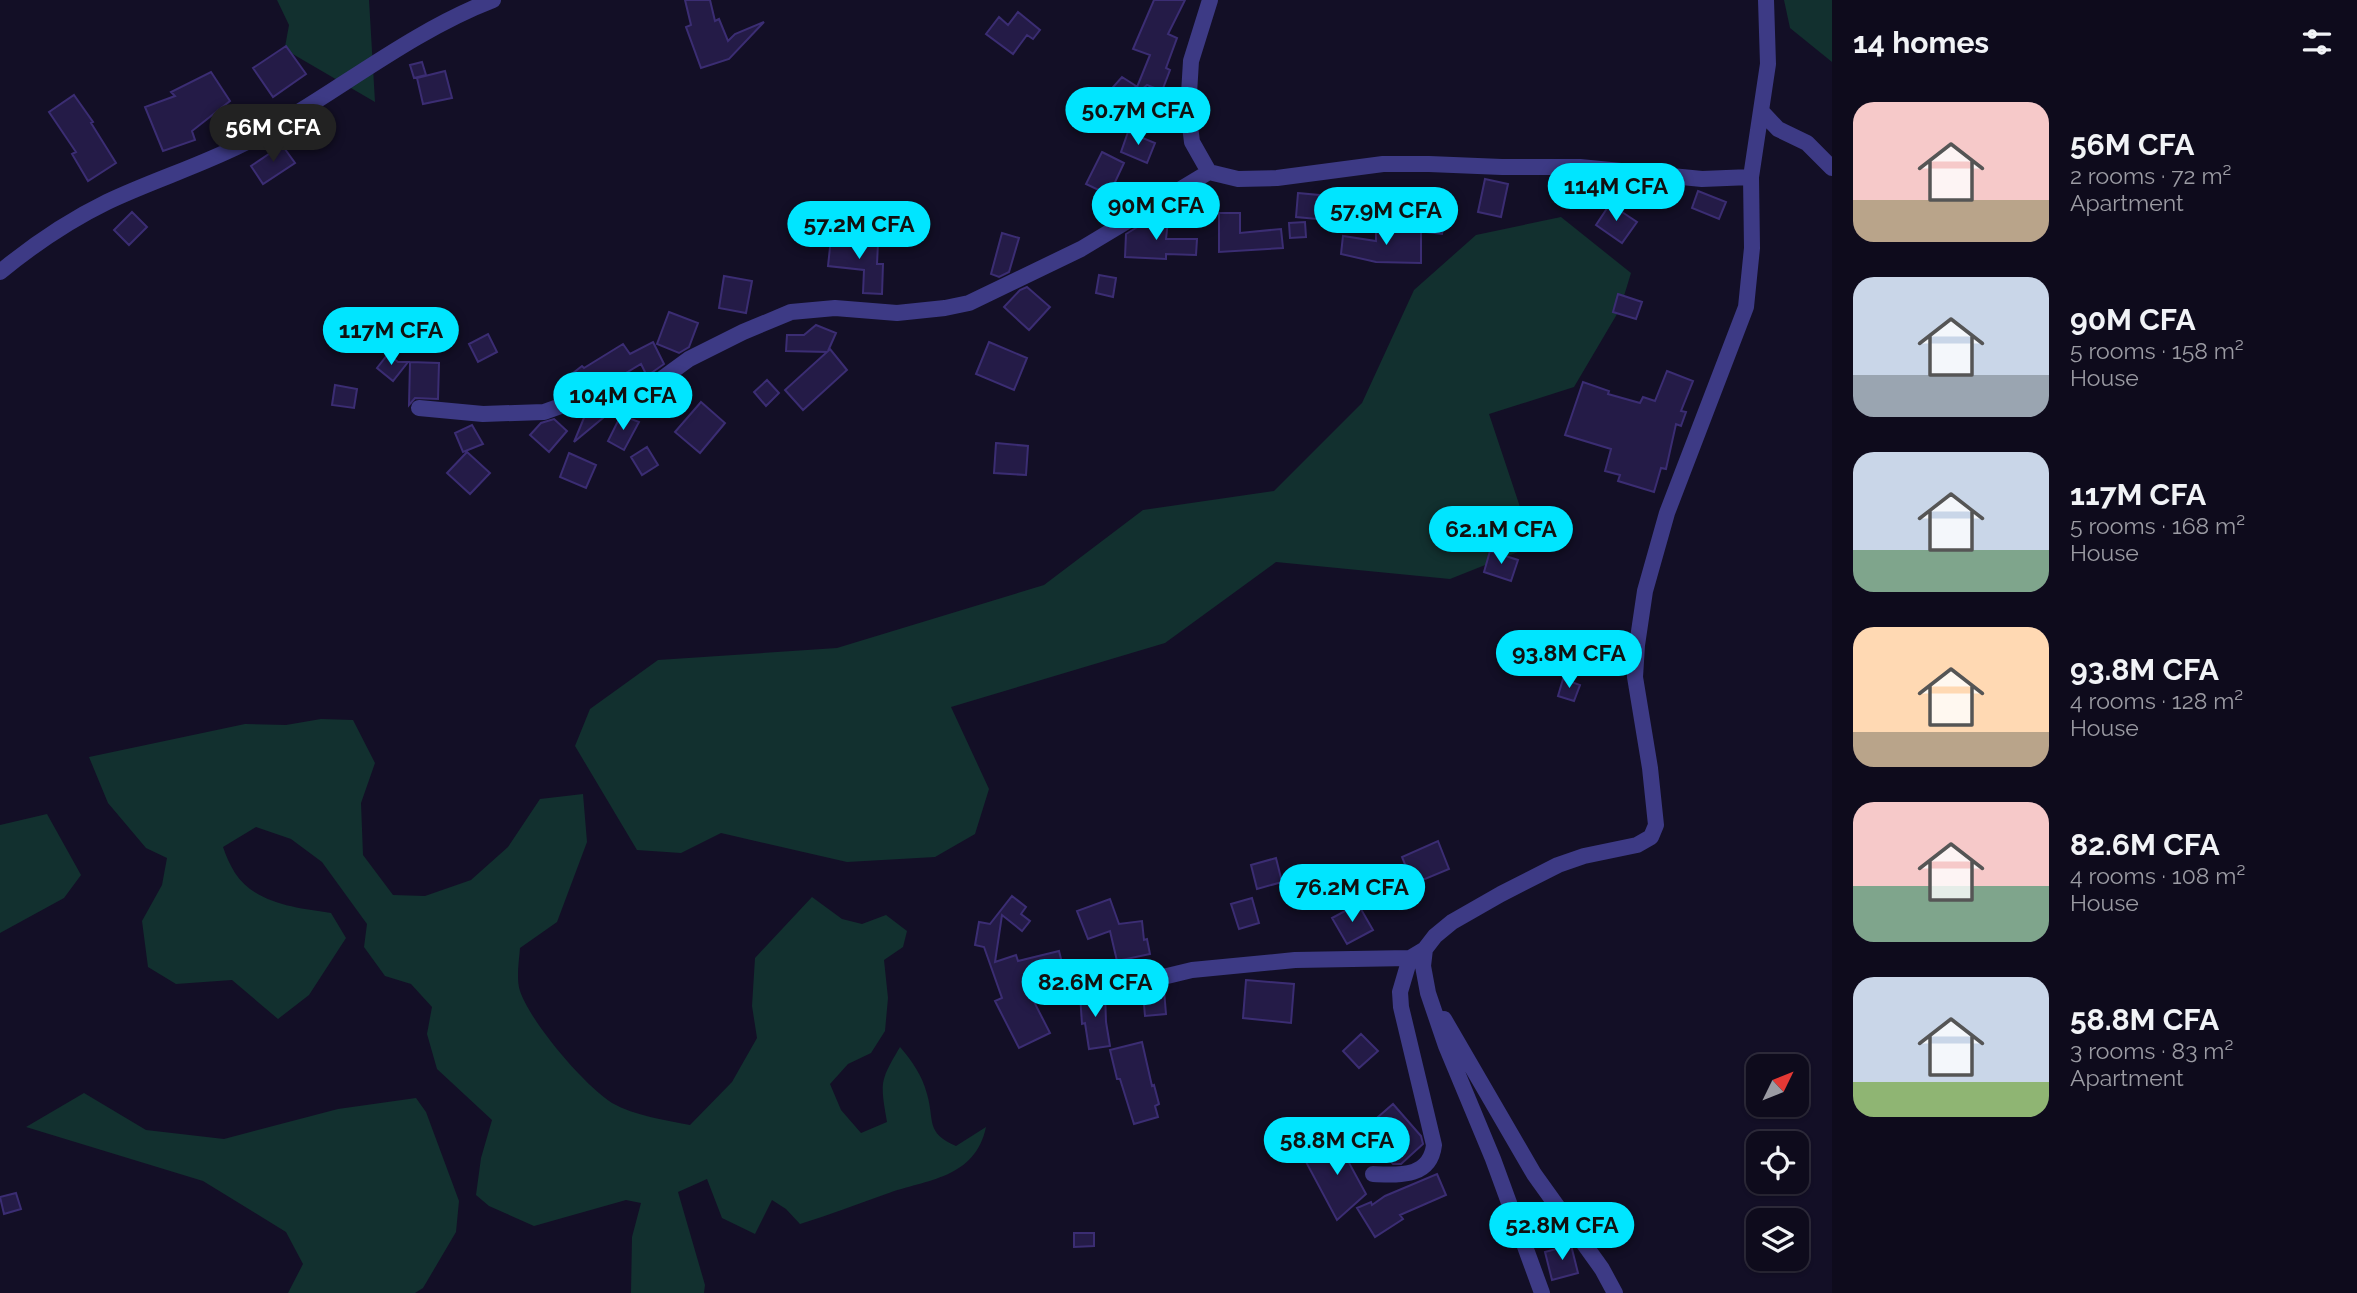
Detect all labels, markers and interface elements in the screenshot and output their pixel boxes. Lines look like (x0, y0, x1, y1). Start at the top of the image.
icon: filters (2298, 23, 2336, 61)
text: 14 homes (1853, 25, 1989, 60)
pin: 50.7M CFA (1058, 88, 1218, 147)
text: 50.7M CFA (1081, 96, 1195, 123)
pin: 56M CFA (208, 104, 338, 164)
text: 56M CFA (225, 113, 321, 140)
text: 56M CFA (2070, 127, 2194, 162)
icon: home (1909, 130, 1993, 214)
text: 2 rooms · 72 m² (2070, 162, 2231, 189)
pin: 114M CFA (1544, 164, 1688, 223)
text: 114M CFA (1564, 172, 1668, 199)
pin: 90M CFA (1091, 182, 1221, 242)
pin: 57.9M CFA (1306, 188, 1466, 247)
text: Apartment (2070, 189, 2184, 216)
text: 90M CFA (1108, 191, 1204, 218)
text: 57.9M CFA (1330, 196, 1442, 223)
pin: 57.2M CFA (779, 202, 939, 261)
text: 57.2M CFA (803, 210, 915, 237)
text: 90M CFA (2070, 302, 2196, 337)
icon: home (1909, 305, 1993, 389)
pin: 117M CFA (319, 308, 463, 367)
text: 117M CFA (339, 316, 443, 343)
text: 5 rooms · 158 m² (2070, 337, 2244, 364)
text: House (2070, 364, 2139, 391)
pin: 104M CFA (551, 372, 695, 432)
text: 104M CFA (569, 381, 677, 408)
text: 117M CFA (2070, 477, 2206, 512)
icon: home (1909, 480, 1993, 564)
pin: 62.1M CFA (1421, 506, 1581, 566)
text: 5 rooms · 168 m² (2070, 512, 2245, 539)
text: 62.1M CFA (1445, 515, 1557, 542)
text: House (2070, 539, 2139, 566)
pin: 93.8M CFA (1489, 630, 1649, 690)
text: 93.8M CFA (1512, 639, 1626, 666)
text: 93.8M CFA (2070, 652, 2219, 687)
icon: home (1909, 655, 1993, 739)
text: 4 rooms · 128 m² (2070, 687, 2243, 714)
text: House (2070, 714, 2139, 741)
text: 82.6M CFA (2070, 827, 2220, 862)
icon: home (1909, 830, 1993, 914)
text: 4 rooms · 108 m² (2070, 862, 2245, 889)
pin: 76.2M CFA (1272, 864, 1432, 924)
text: 76.2M CFA (1295, 873, 1409, 900)
text: House (2070, 889, 2139, 916)
pin: 82.6M CFA (1015, 960, 1175, 1019)
text: 82.6M CFA (1038, 968, 1152, 995)
text: 58.8M CFA (2070, 1002, 2219, 1037)
icon: home (1909, 1005, 1993, 1089)
text: 3 rooms · 83 m² (2070, 1037, 2233, 1064)
north arrow (1746, 1054, 1810, 1116)
map controls (1746, 1054, 1809, 1271)
text: Apartment (2070, 1064, 2184, 1091)
pin: 58.8M CFA (1257, 1118, 1417, 1177)
text: 58.8M CFA (1280, 1126, 1394, 1153)
button: locate (1746, 1131, 1809, 1194)
pin: 52.8M CFA (1482, 1202, 1642, 1262)
button: layers (1746, 1208, 1809, 1271)
text: 52.8M CFA (1505, 1211, 1619, 1238)

